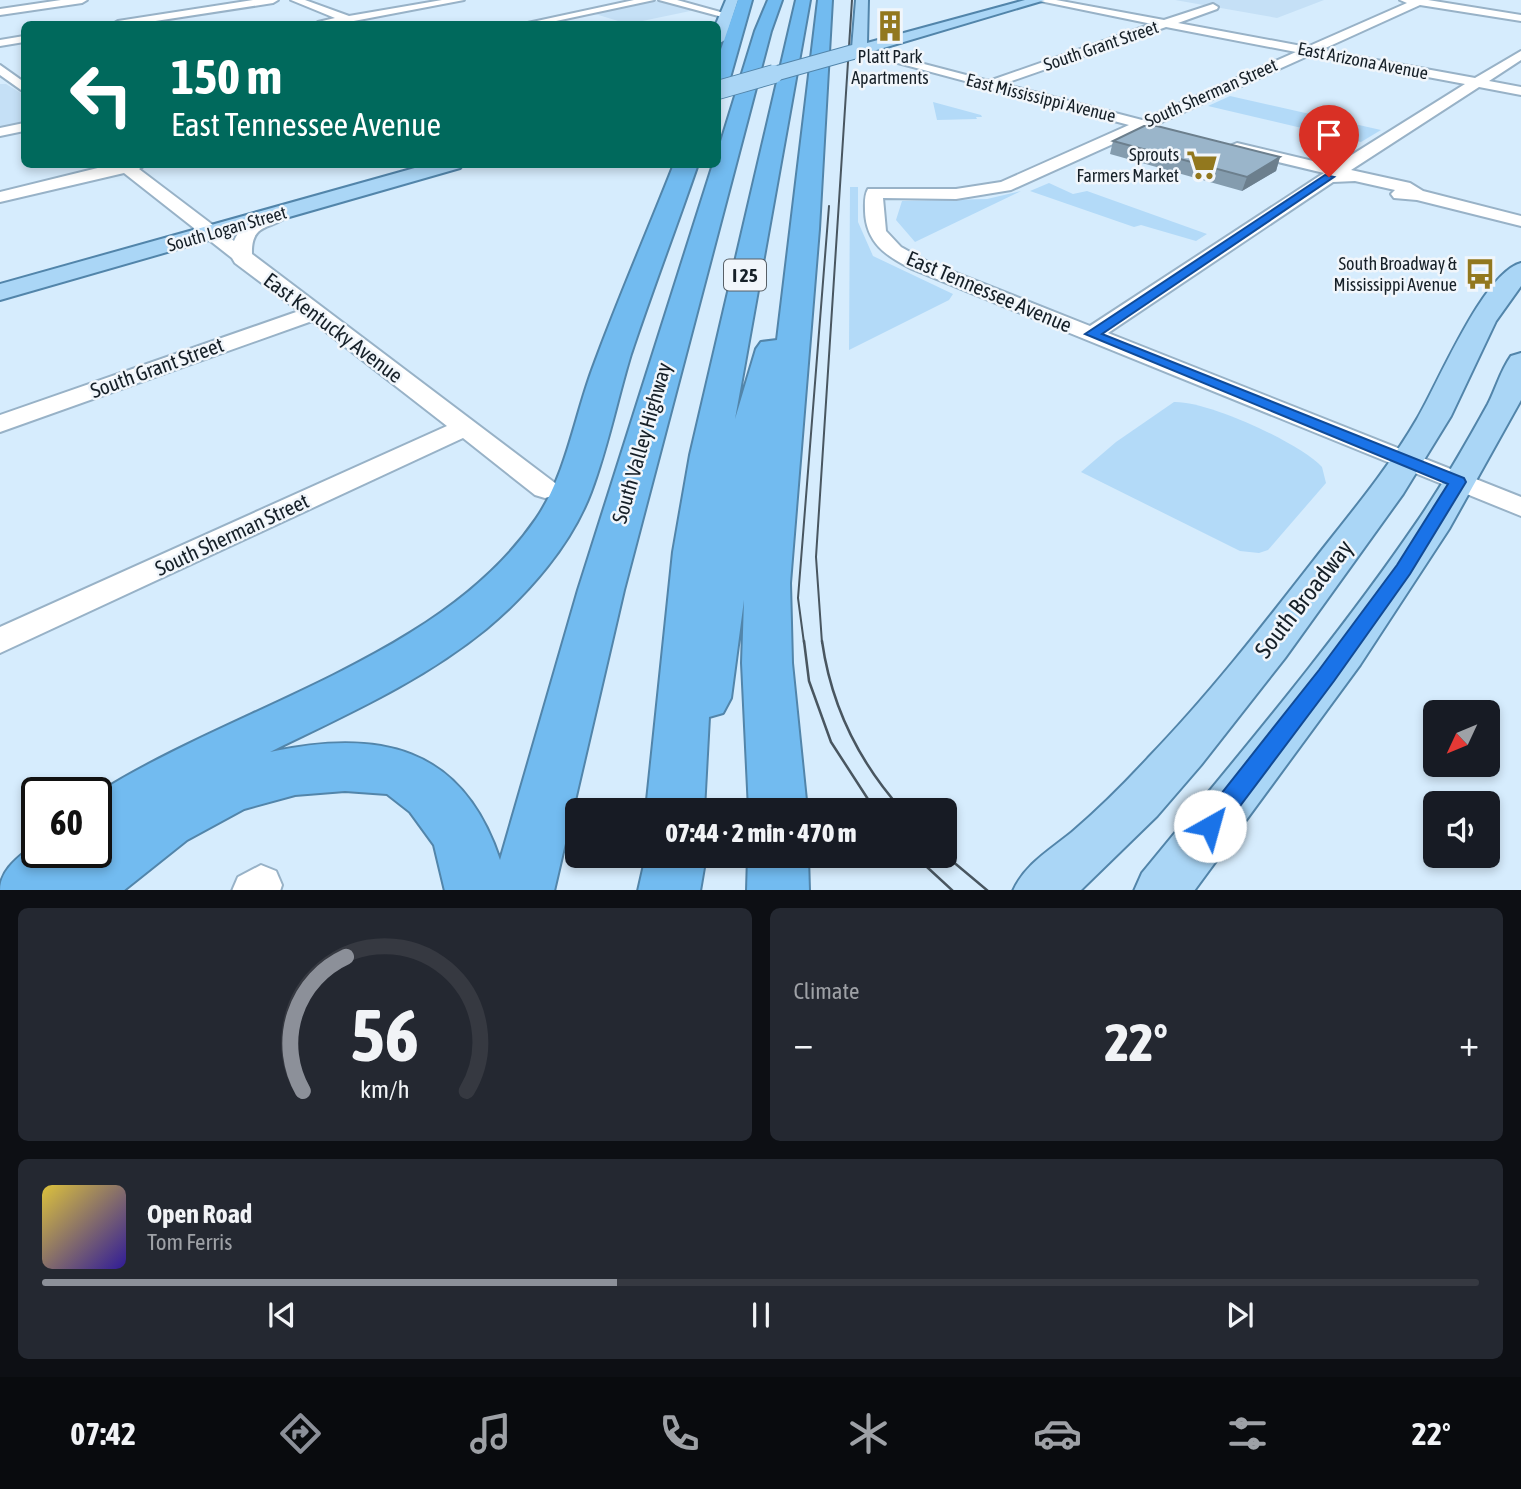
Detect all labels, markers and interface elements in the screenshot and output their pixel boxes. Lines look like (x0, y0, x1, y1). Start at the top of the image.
building icon: Platt Park Apartments (873, 9, 907, 43)
street label: South Grant Street (1041, 16, 1161, 75)
street label: East Arizona Avenue (1296, 38, 1430, 83)
place label: Platt Park Apartments (851, 46, 929, 88)
text: 150 m (171, 48, 282, 104)
icon: left (56, 49, 147, 140)
street label: South Sherman Street (1141, 54, 1280, 131)
street label: East Mississippi Avenue (964, 69, 1118, 126)
pin (1299, 105, 1359, 177)
text: East Tennessee Avenue (171, 106, 441, 143)
icon: arrive (1310, 116, 1348, 154)
place label: Sprouts Farmers Market (1077, 144, 1179, 186)
supermarket icon: Sprouts Farmers Market (1185, 148, 1219, 182)
street label: South Logan Street (165, 201, 289, 256)
street label: East Tennessee Avenue (903, 245, 1076, 337)
place label: South Broadway & Mississippi Avenue (1334, 253, 1458, 295)
bus stop icon: South Broadway & Mississippi Avenue (1463, 257, 1497, 291)
road number: I 25 (724, 260, 766, 290)
street label: East Kentucky Avenue (259, 267, 408, 387)
street label: South Grant Street (87, 332, 226, 402)
street label: South Valley Highway (607, 359, 676, 526)
street label: South Sherman Street (151, 488, 312, 580)
street label: South Broadway (1249, 534, 1358, 663)
north arrow (1423, 700, 1500, 777)
map controls (1423, 700, 1500, 868)
speed limit sign: 60 (21, 777, 112, 868)
position arrow (1173, 789, 1247, 863)
button: sound (1423, 791, 1500, 868)
text: 07:44 · 2 min · 470 m (666, 818, 856, 848)
text: Climate (794, 978, 859, 1004)
text: 56 (351, 993, 419, 1076)
text: 22° (1105, 1012, 1168, 1072)
text: − (794, 1021, 813, 1064)
text: + (1459, 1021, 1479, 1064)
text: km/h (360, 1074, 410, 1102)
text: Open Road (147, 1199, 252, 1229)
text: Tom Ferris (147, 1229, 232, 1255)
icon: previous (263, 1296, 301, 1334)
icon: pause (742, 1296, 780, 1334)
icon: next (1221, 1296, 1259, 1334)
icon: directions (276, 1409, 325, 1458)
icon: music (466, 1409, 515, 1458)
icon: phone (655, 1409, 704, 1458)
icon: climate (844, 1409, 893, 1458)
icon: car (1033, 1409, 1082, 1458)
icon: filters (1223, 1409, 1272, 1458)
text: 07:42 (70, 1415, 136, 1452)
text: 22° (1412, 1415, 1451, 1452)

